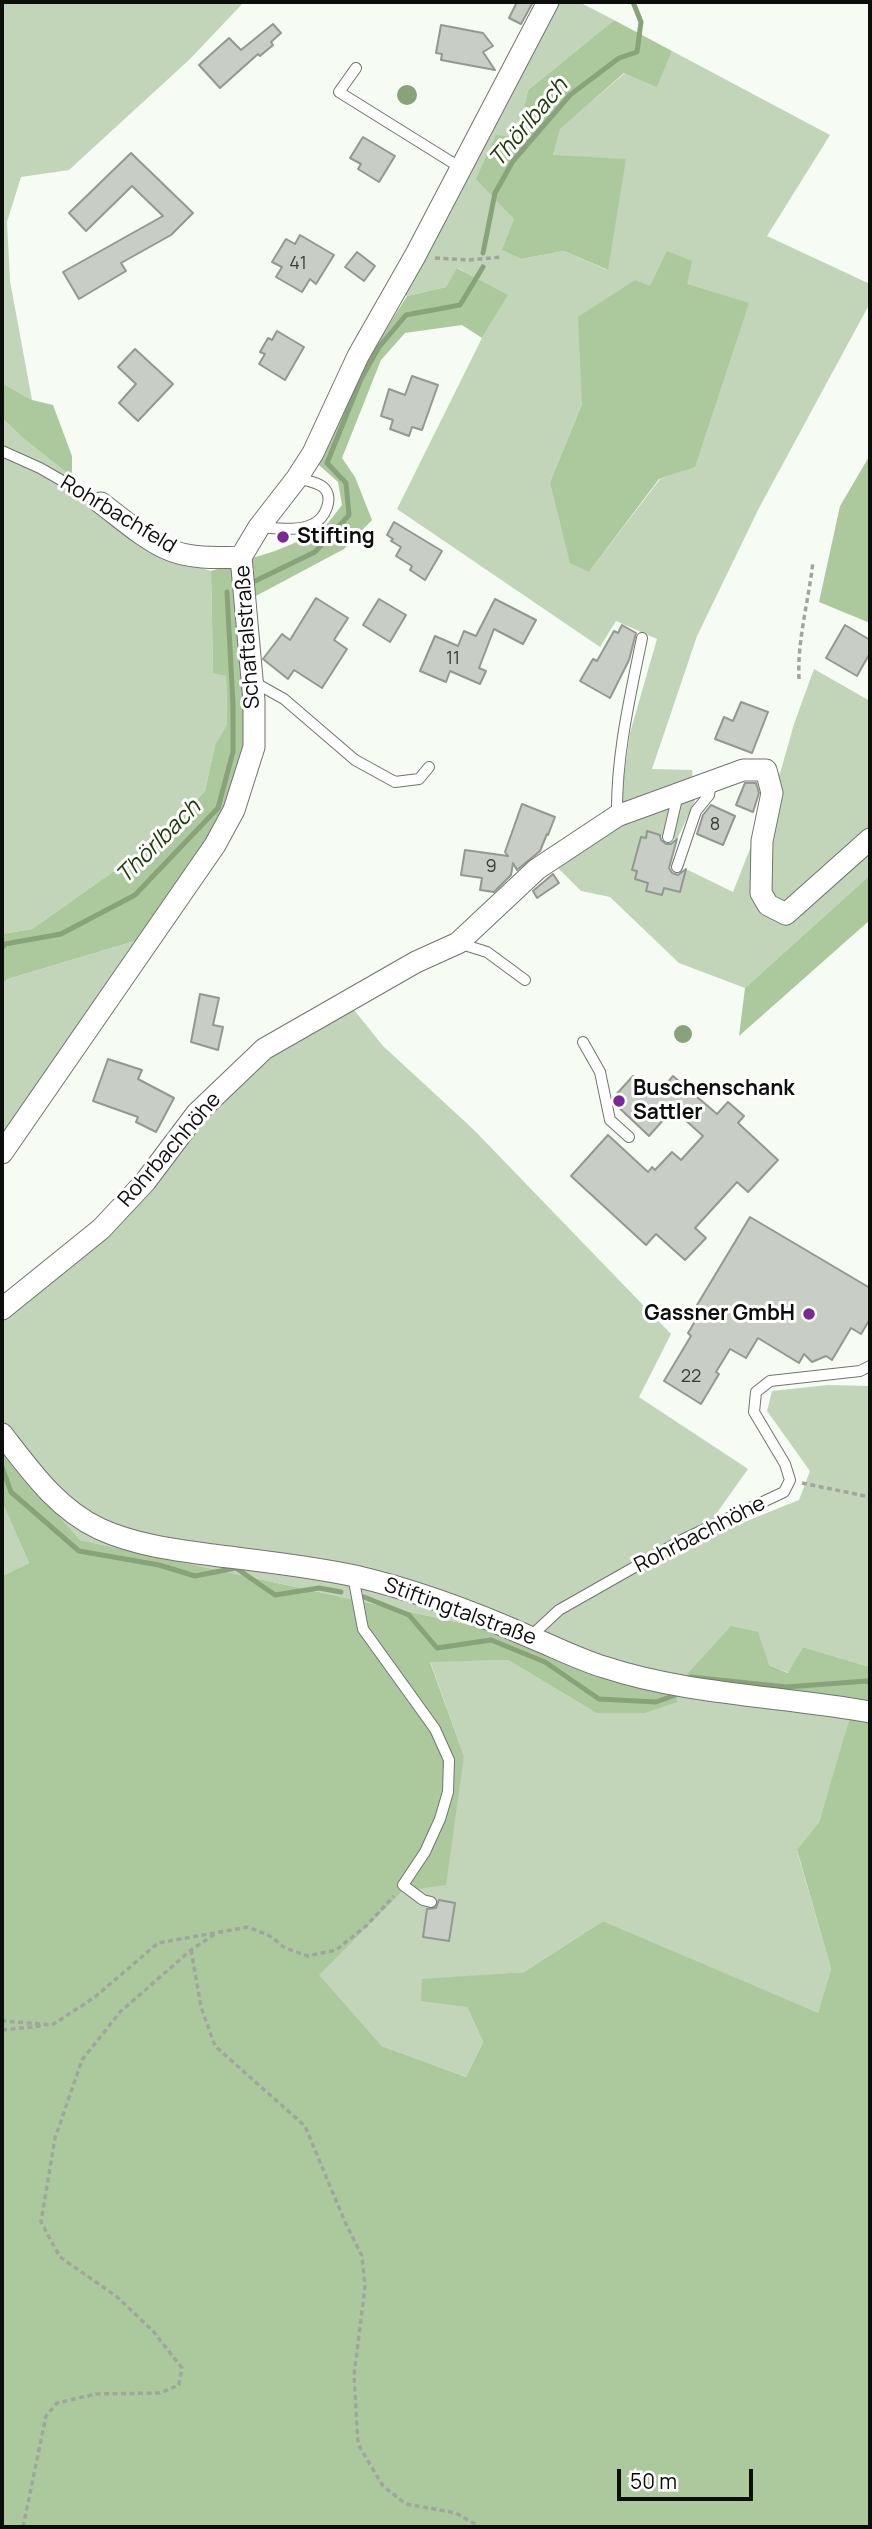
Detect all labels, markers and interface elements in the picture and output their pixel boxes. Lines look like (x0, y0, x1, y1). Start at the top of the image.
water label: Thörlbach (484, 73, 574, 173)
house number: 41 (289, 253, 307, 275)
street label: Rohrbachfeld (56, 471, 180, 559)
place label: Stifting (297, 524, 375, 550)
marker: Stifting (275, 529, 291, 545)
street label: Schaftalstraße (230, 564, 266, 710)
house number: 11 (446, 648, 460, 670)
water label: Thörlbach (111, 794, 207, 890)
house number: 8 (710, 814, 720, 836)
house number: 9 (485, 856, 497, 878)
place label: Buschenschank Sattler (633, 1076, 795, 1126)
street label: Rohrbachhöhe (113, 1088, 227, 1212)
marker: Buschenschank Sattler (611, 1093, 627, 1109)
place label: Gassner GmbH (644, 1301, 795, 1327)
marker: Gassner GmbH (801, 1306, 817, 1322)
house number: 22 (681, 1366, 701, 1388)
street label: Rohrbachhöhe (630, 1491, 770, 1579)
street label: Stiftingtalstraße (381, 1573, 539, 1651)
scale bar (620, 2456, 756, 2500)
text: 50 m (630, 2467, 677, 2495)

